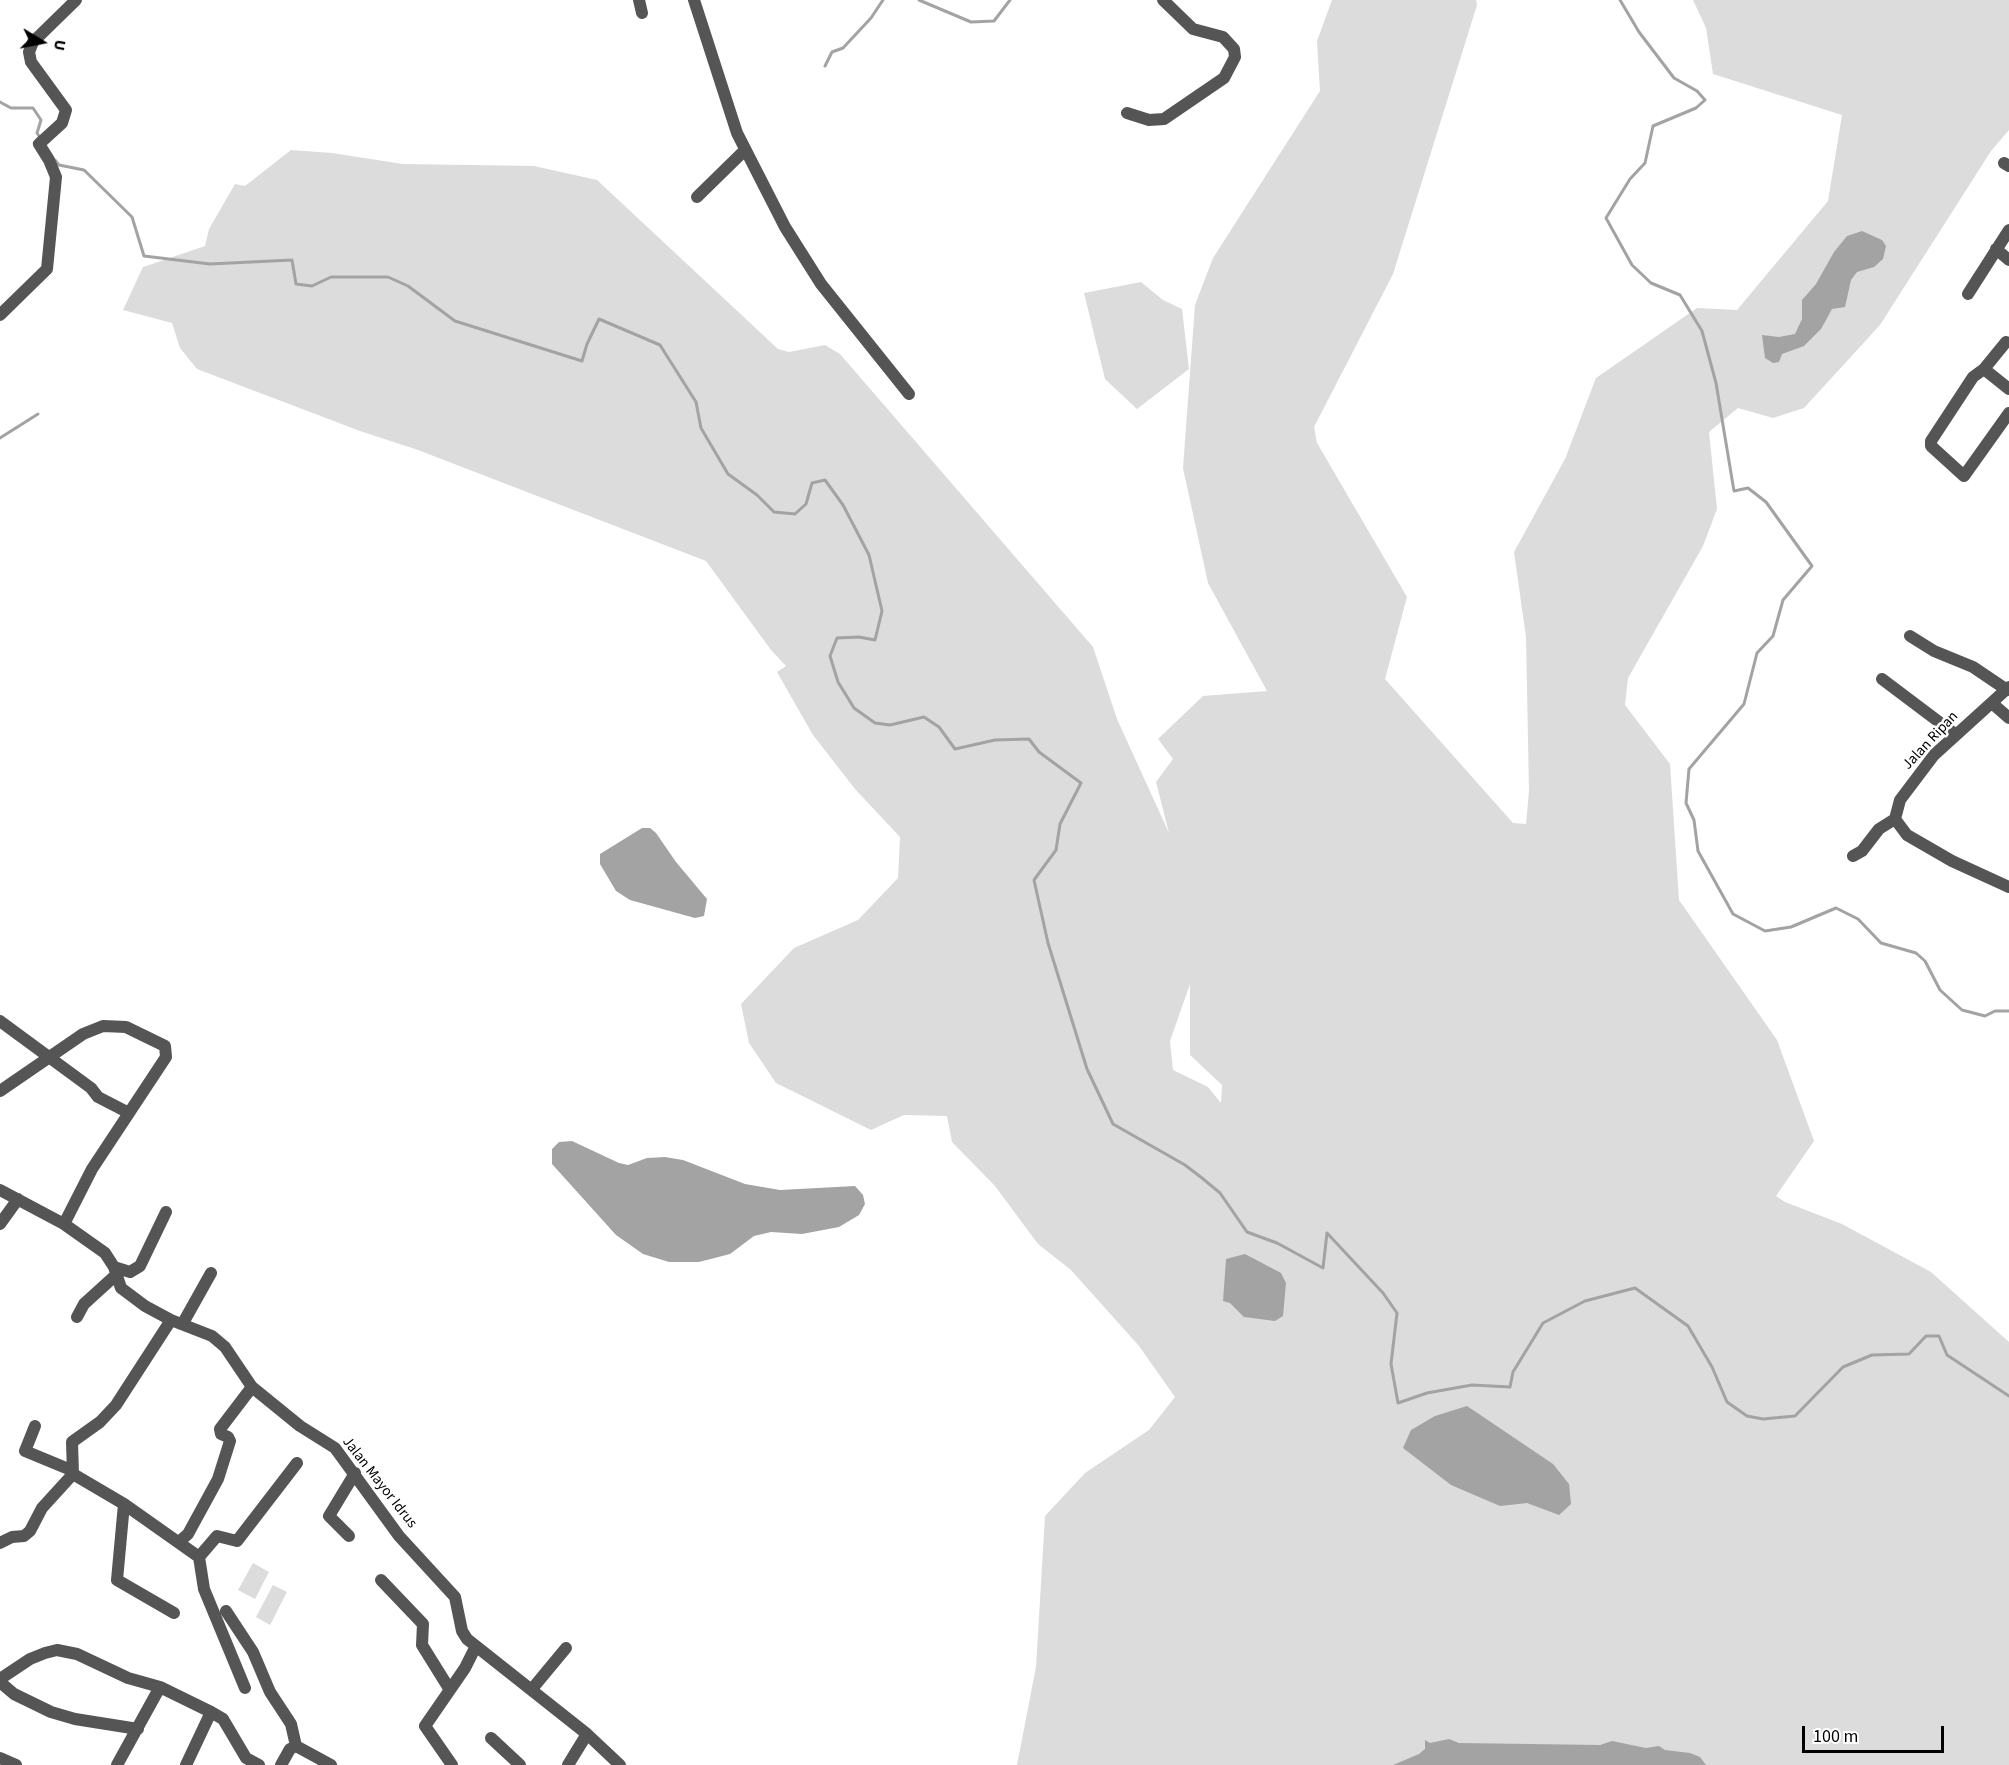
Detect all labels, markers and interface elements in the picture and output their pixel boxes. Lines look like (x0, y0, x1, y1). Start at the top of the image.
north arrow (12, 12, 72, 72)
text: U (48, 38, 71, 52)
street label: Jalan Ripan (1899, 708, 1963, 774)
street label: Jalan Mayor Idrus (338, 1434, 420, 1532)
scale bar (1805, 1714, 1948, 1752)
text: 100 m (1813, 1724, 1858, 1749)

